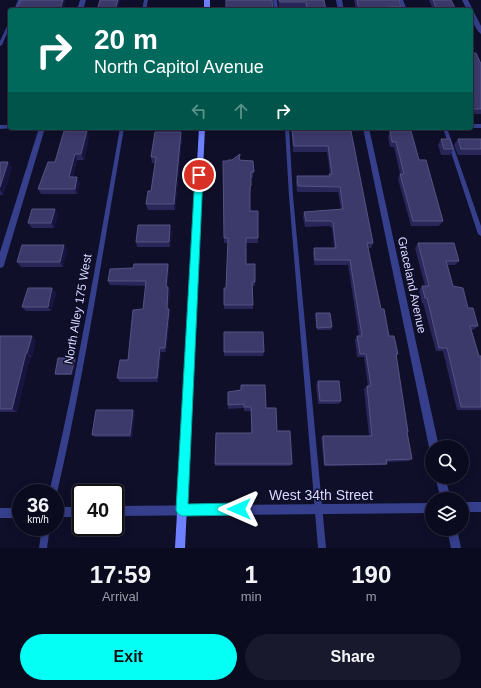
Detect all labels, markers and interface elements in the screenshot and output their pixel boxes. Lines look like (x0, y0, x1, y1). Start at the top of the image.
icon: right (28, 24, 80, 76)
text: 20 m (94, 24, 158, 55)
text: North Capitol Avenue (94, 57, 264, 77)
icon: left (188, 100, 210, 122)
icon: ahead (230, 100, 252, 122)
icon: right (272, 100, 294, 122)
pin (182, 158, 216, 192)
icon: arrive (188, 164, 210, 186)
street label: Graceland Avenue (395, 235, 429, 335)
street label: North Alley 175 West (61, 252, 95, 365)
map controls (425, 440, 469, 536)
button: search (425, 440, 469, 484)
speed limit sign: 40 (72, 484, 124, 536)
street label: West 34th Street (269, 487, 373, 503)
position arrow (218, 488, 260, 530)
button: layers (425, 492, 469, 536)
text: 36 (27, 494, 49, 516)
text: km/h (27, 514, 49, 525)
text: 17:59 (90, 561, 151, 588)
text: 1 (244, 561, 258, 588)
text: 190 (351, 561, 391, 588)
text: Arrival (102, 589, 139, 604)
text: min (241, 589, 262, 604)
text: m (366, 589, 377, 604)
button: Exit (20, 634, 237, 680)
button: Share (245, 634, 461, 680)

